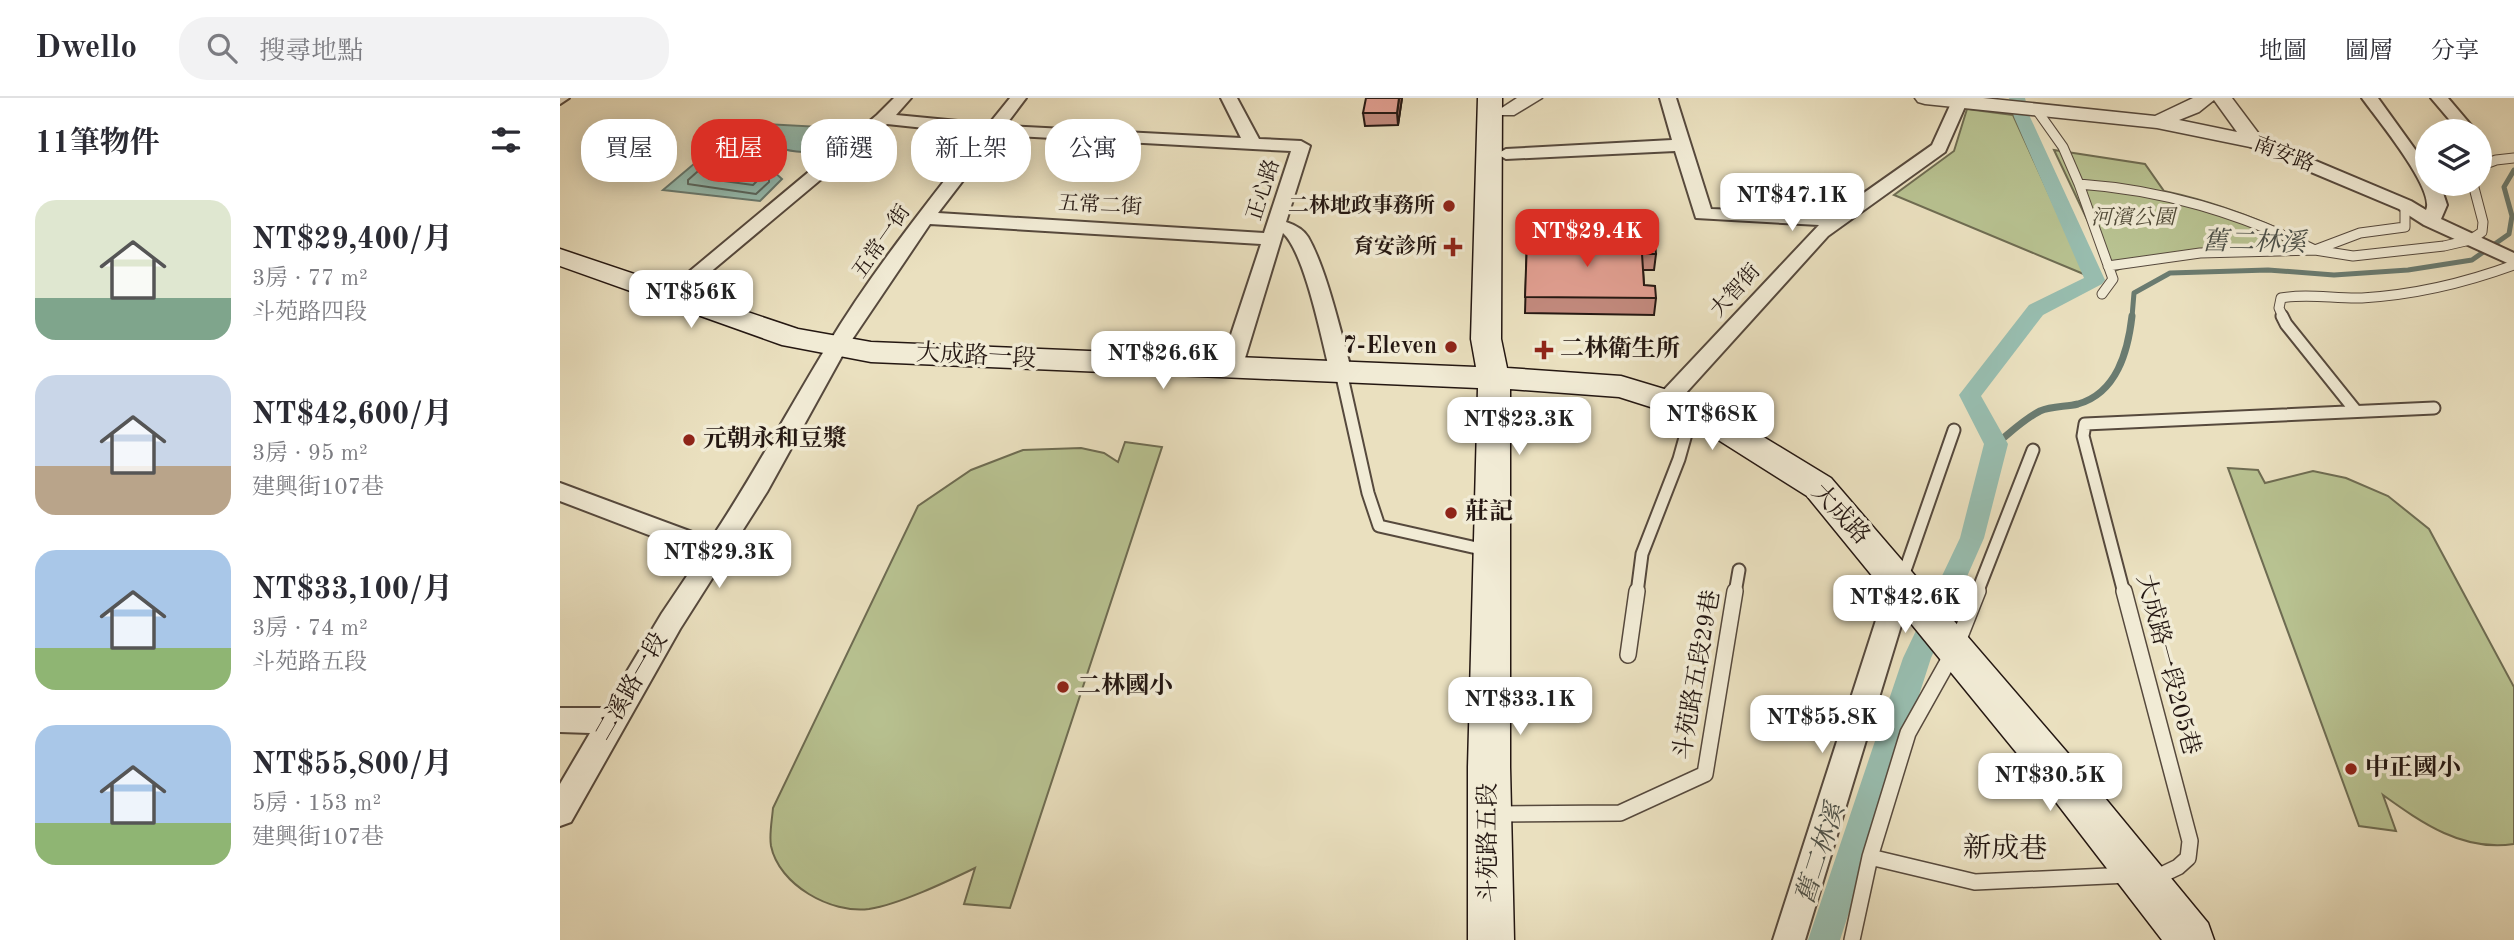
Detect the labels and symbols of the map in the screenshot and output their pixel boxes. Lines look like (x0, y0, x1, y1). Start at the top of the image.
street label: 南安路 (2251, 132, 2318, 176)
street label: 正心路 (1242, 156, 1284, 223)
pin: NT$47.1K (1720, 174, 1864, 233)
street label: 五常二街 (1058, 191, 1143, 219)
place label: 二林地政事務所 (1288, 194, 1435, 217)
marker: 二林地政事務所 (1441, 198, 1457, 214)
street label: 五常一街 (848, 200, 915, 282)
park label: 河濱公園 (2091, 206, 2178, 229)
pin: NT$29.4K (1515, 209, 1659, 269)
water label: 舊二林溪 (2202, 227, 2309, 257)
place label: 育安診所 (1353, 234, 1437, 258)
marker: 育安診所 (1443, 237, 1463, 257)
street label: 大智街 (1706, 259, 1765, 321)
pin: NT$56K (634, 271, 748, 330)
pin: NT$26.6K (1091, 331, 1235, 391)
place label: 7-Eleven (1343, 335, 1437, 359)
place label: 二林衛生所 (1560, 335, 1680, 362)
street label: 大成路一段 (915, 339, 1037, 372)
marker: 7-Eleven (1443, 339, 1459, 355)
marker: 二林衛生所 (1534, 340, 1554, 360)
pin: NT$68K (1655, 392, 1769, 452)
pin: NT$23.3K (1447, 398, 1591, 457)
place label: 元朝永和豆漿 (703, 425, 847, 452)
marker: 元朝永和豆漿 (681, 432, 697, 448)
street label: 大成路 (1807, 478, 1876, 550)
place label: 莊記 (1465, 498, 1513, 525)
marker: 莊記 (1443, 505, 1459, 521)
pin: NT$29.3K (647, 531, 791, 590)
street label: 大成路一段205巷 (2131, 571, 2206, 758)
pin: NT$42.6K (1833, 575, 1977, 635)
street label: 斗苑路五段29巷 (1668, 588, 1725, 762)
street label: 二溪路一段 (589, 628, 672, 745)
place label: 二林國小 (1077, 672, 1173, 699)
pin: NT$33.1K (1448, 678, 1592, 737)
marker: 二林國小 (1055, 679, 1071, 695)
pin: NT$55.8K (1750, 696, 1894, 755)
pin: NT$30.5K (1978, 754, 2122, 813)
place label: 中正國小 (2365, 754, 2461, 781)
marker: 中正國小 (2343, 761, 2359, 777)
street label: 斗苑路五段 (1474, 783, 1501, 903)
water label: 舊二林溪 (1791, 797, 1850, 907)
street label: 新成巷 (1963, 832, 2047, 865)

